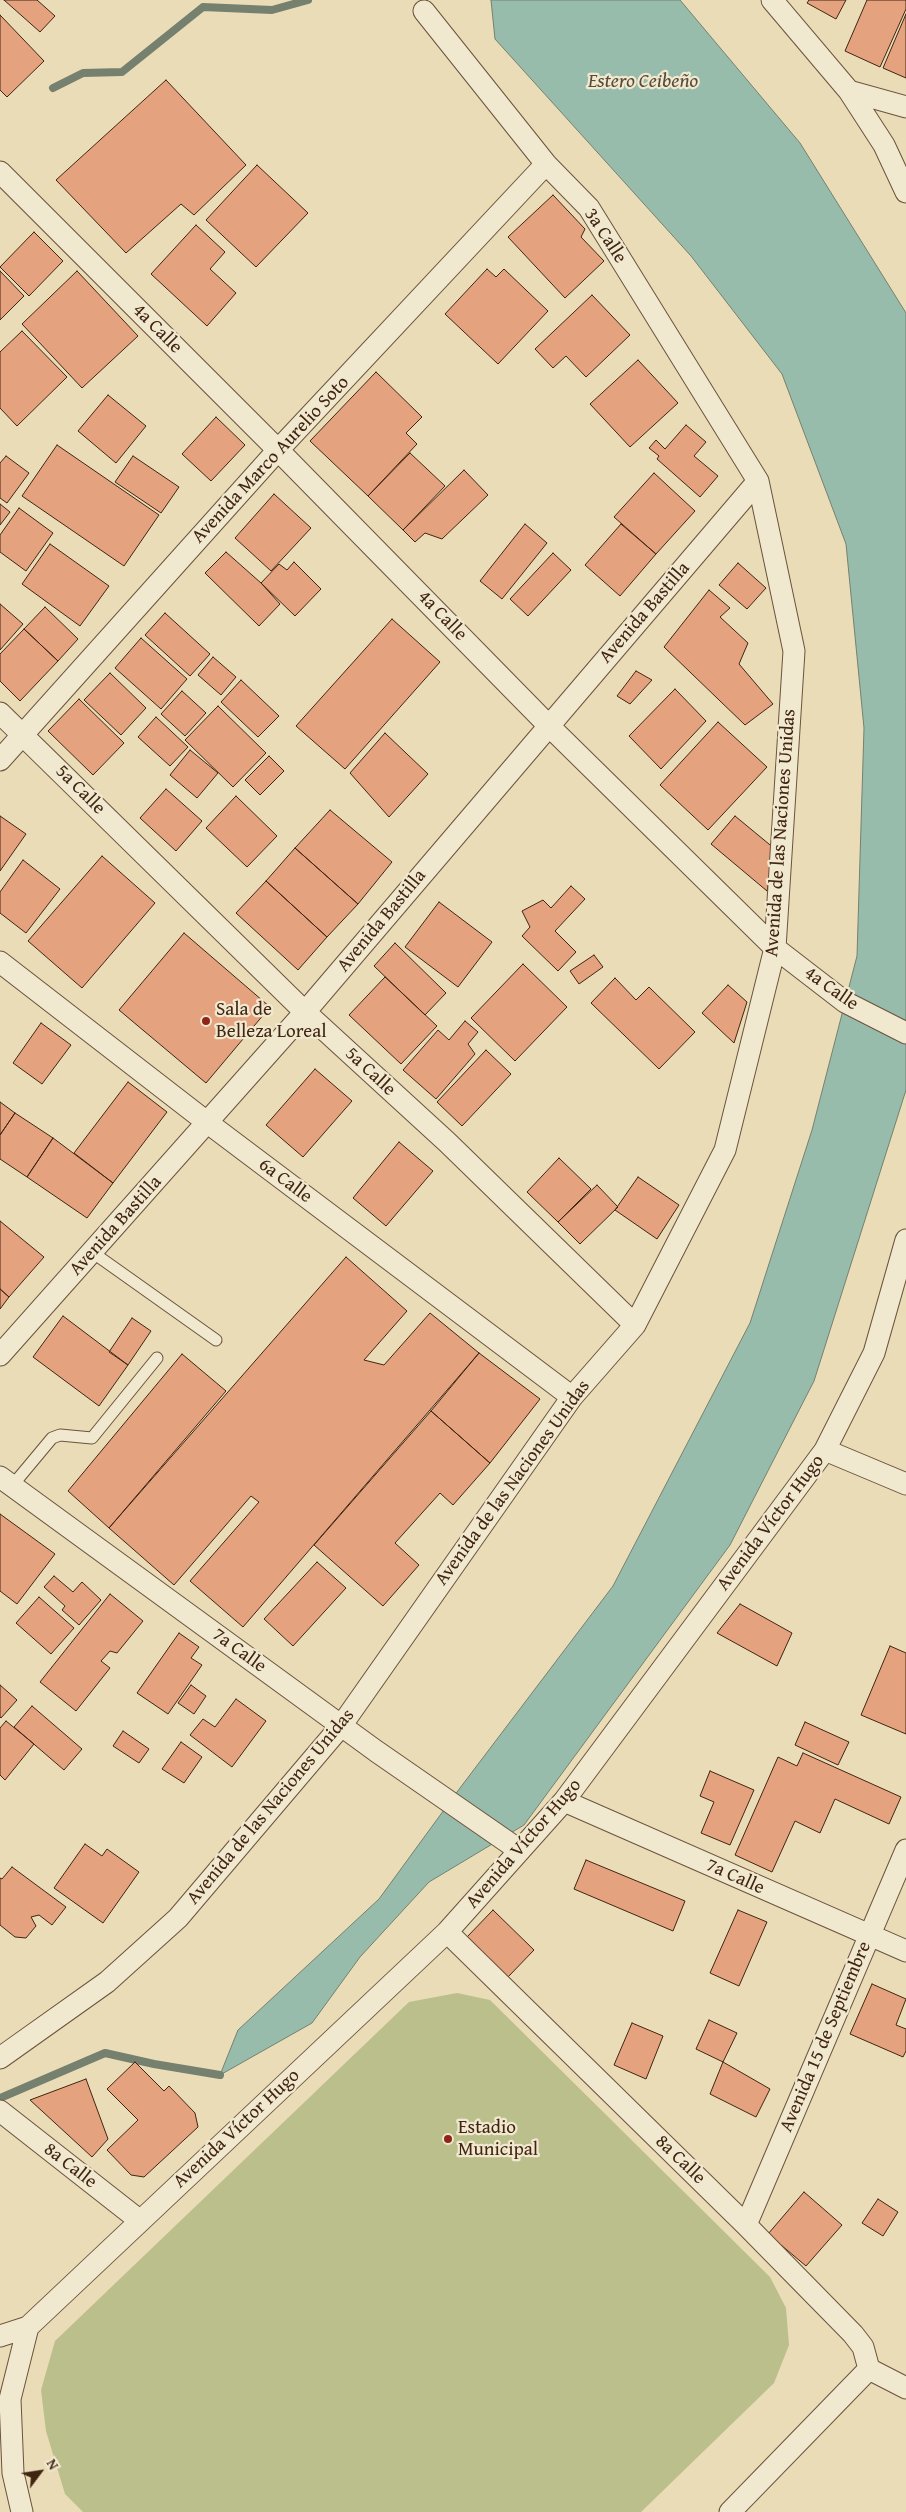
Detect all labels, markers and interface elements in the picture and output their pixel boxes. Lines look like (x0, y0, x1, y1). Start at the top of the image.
water label: Estero Ceibeño (588, 70, 698, 94)
street label: 3a Calle (579, 204, 631, 268)
street label: 4a Calle (127, 299, 187, 359)
street label: Avenida Marco Aurelio Soto (188, 372, 354, 548)
street label: Avenida Bastilla (595, 558, 695, 668)
street label: 4a Calle (413, 586, 471, 646)
street label: Avenida de las Naciones Unidas (761, 708, 801, 958)
street label: 5a Calle (50, 760, 110, 820)
street label: Avenida Bastilla (333, 865, 431, 977)
street label: 4a Calle (799, 962, 863, 1016)
place label: Sala de Belleza Loreal (216, 999, 326, 1043)
marker: Sala de Belleza Loreal (200, 1015, 212, 1027)
street label: 5a Calle (340, 1043, 400, 1101)
street label: 6a Calle (254, 1153, 316, 1209)
street label: Avenida Bastilla (65, 1171, 167, 1281)
street label: Avenida de las Naciones Unidas (431, 1376, 595, 1590)
street label: Avenida Víctor Hugo (712, 1450, 830, 1596)
street label: 7a Calle (208, 1624, 270, 1678)
street label: Avenida de las Naciones Unidas (182, 1705, 360, 1909)
street label: Avenida Víctor Hugo (461, 1774, 587, 1914)
street label: 7a Calle (702, 1854, 768, 1900)
street label: Avenida 15 de Septiembre (776, 1938, 876, 2136)
street label: Avenida Víctor Hugo (169, 2065, 305, 2193)
place label: Estadio Municipal (458, 2117, 538, 2161)
street label: 8a Calle (650, 2131, 710, 2189)
marker: Estadio Municipal (442, 2133, 454, 2145)
street label: 8a Calle (39, 2138, 101, 2194)
north arrow (15, 2447, 65, 2497)
text: N (42, 2455, 64, 2473)

